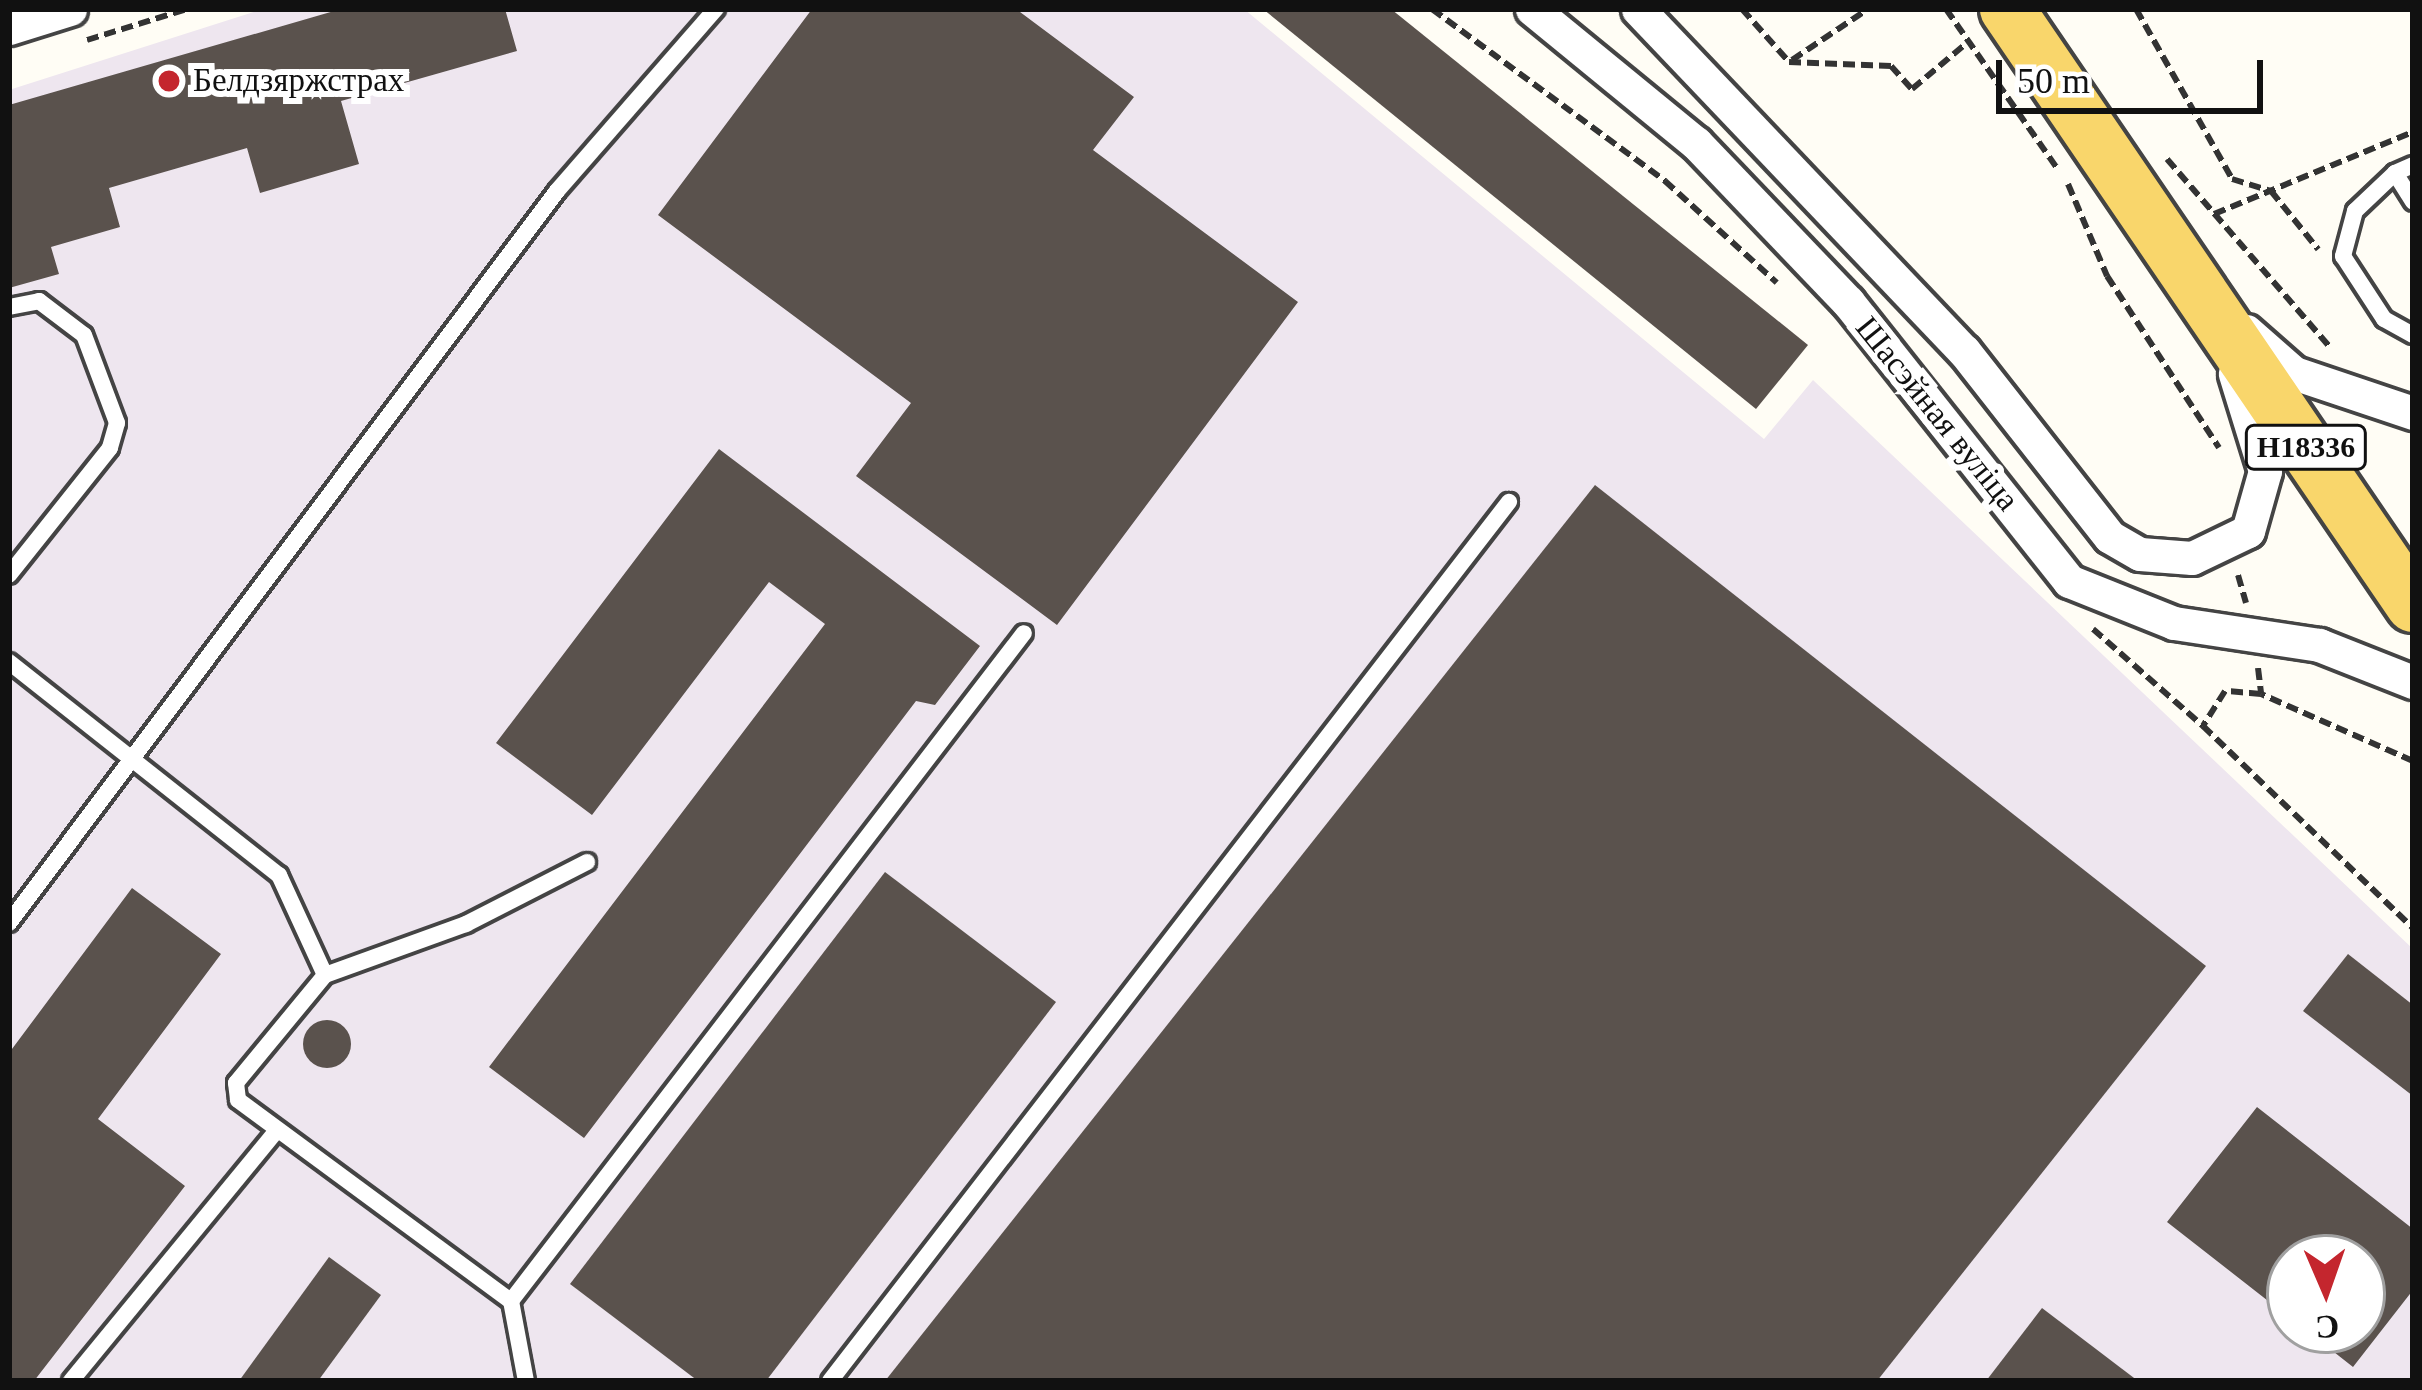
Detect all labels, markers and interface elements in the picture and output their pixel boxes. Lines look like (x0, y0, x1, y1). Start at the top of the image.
scale bar (2002, 36, 2269, 110)
place label: Белдзяржстрах (193, 61, 404, 101)
text: 50 m (2017, 61, 2090, 101)
marker: Белдзяржстрах (156, 68, 182, 94)
street label: Шасэйная вуліца (1847, 309, 2027, 519)
road number: Н18336 (2243, 423, 2369, 471)
north arrow (2266, 1234, 2386, 1354)
text: С (2315, 1309, 2340, 1345)

